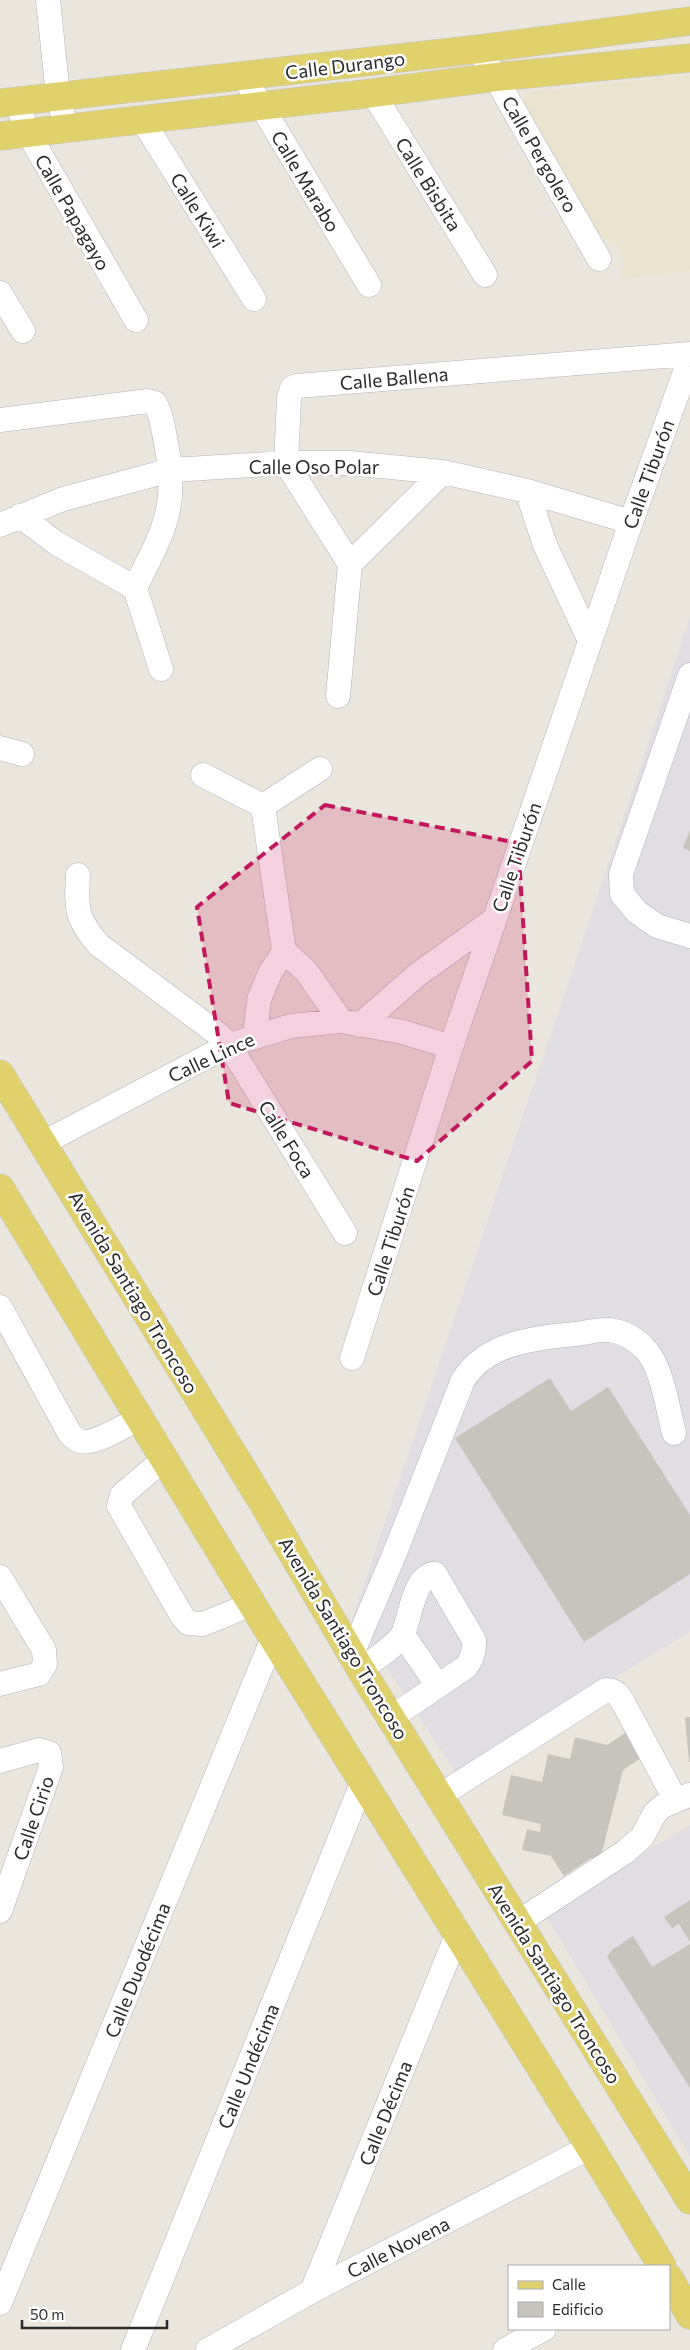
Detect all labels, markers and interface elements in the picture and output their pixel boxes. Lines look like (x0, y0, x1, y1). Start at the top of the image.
street label: Calle Durango (284, 46, 406, 84)
street label: Calle Pergolero (497, 92, 583, 216)
street label: Calle Marabo (267, 126, 345, 236)
street label: Calle Bisbita (391, 133, 467, 235)
street label: Calle Papagayo (31, 150, 115, 274)
street label: Calle Kiwi (166, 168, 230, 252)
street label: Calle Ballena (339, 362, 449, 394)
street label: Calle Tiburón (618, 416, 678, 532)
street label: Calle Oso Polar (249, 455, 380, 478)
street label: Calle Tiburón (486, 799, 546, 915)
street label: Calle Lince (164, 1027, 258, 1087)
street label: Calle Foca (254, 1096, 320, 1182)
street label: Calle Tiburón (361, 1183, 419, 1299)
street label: Avenida Santiago Troncoso (64, 1186, 204, 1398)
street label: Avenida Santiago Troncoso (274, 1532, 414, 1744)
street label: Calle Cirio (8, 1773, 58, 1863)
street label: Avenida Santiago Troncoso (484, 1878, 626, 2088)
street label: Calle Duodécima (99, 1899, 175, 2041)
street label: Calle Undécima (212, 2000, 284, 2132)
street label: Calle Décima (354, 2057, 416, 2169)
street label: Calle Novena (343, 2211, 453, 2283)
legend (508, 2265, 670, 2330)
text: Calle (552, 2275, 586, 2293)
scale bar (22, 2298, 168, 2330)
text: Edificio (552, 2300, 603, 2318)
text: 50 m (30, 2305, 64, 2323)

